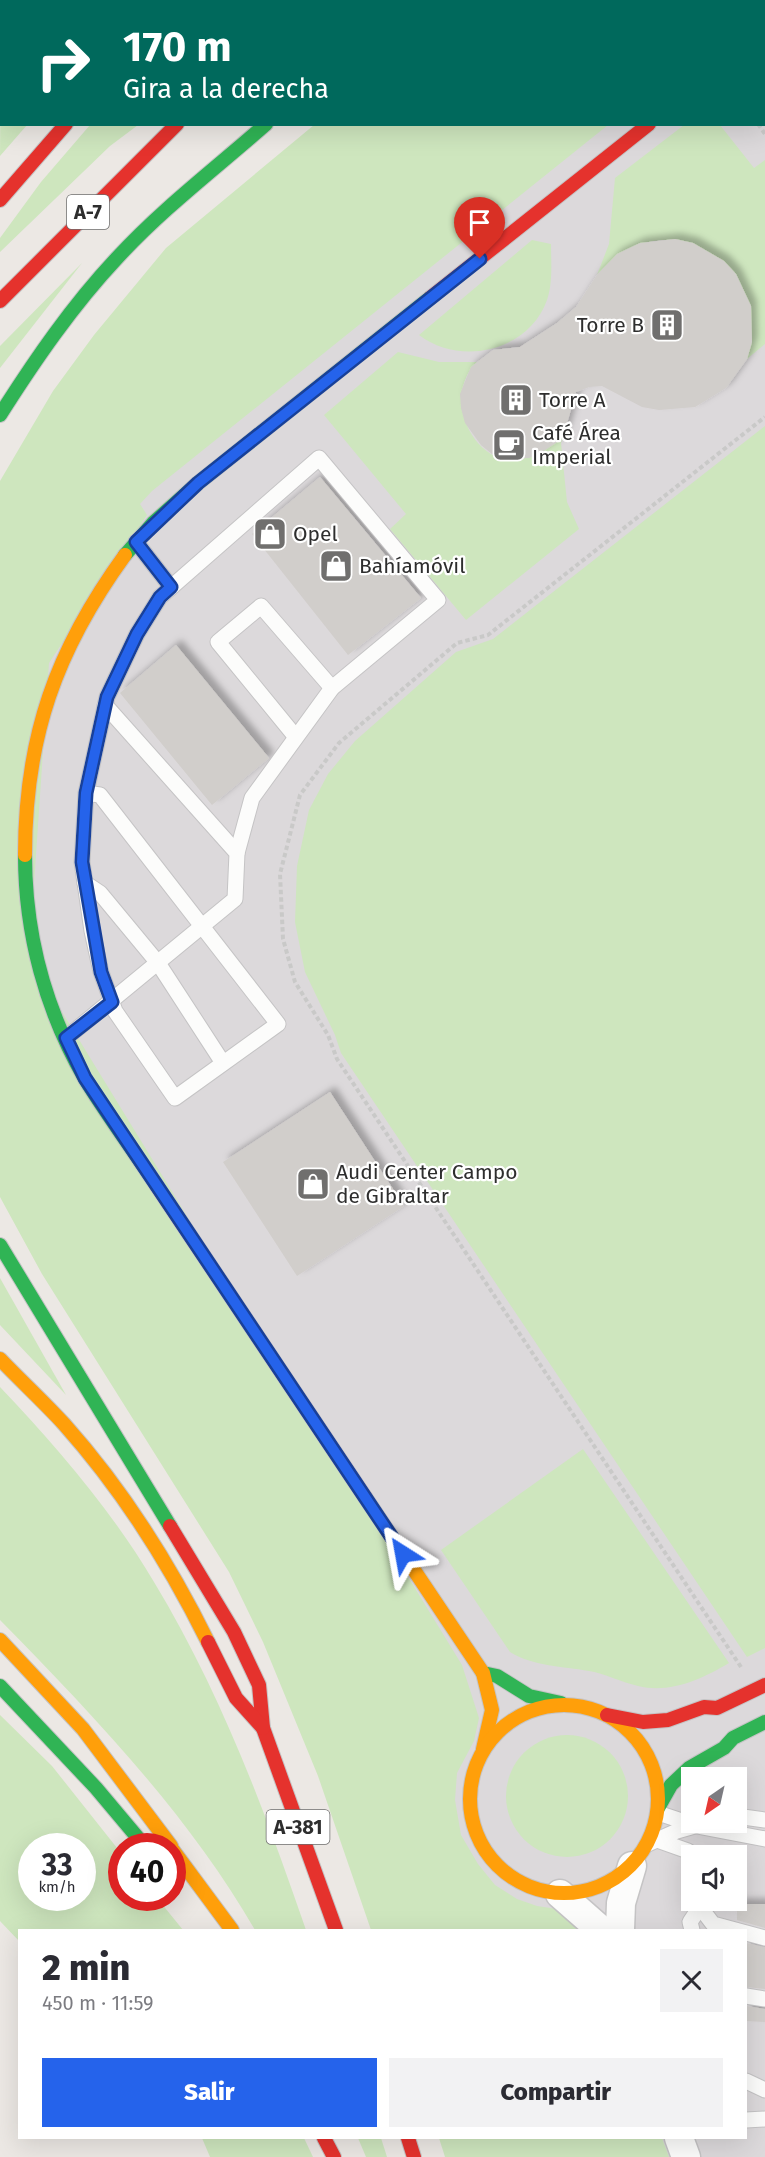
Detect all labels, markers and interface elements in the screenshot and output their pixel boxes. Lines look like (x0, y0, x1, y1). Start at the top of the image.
text: 170 m (123, 22, 232, 72)
icon: right (24, 24, 102, 102)
text: Gira a la derecha (123, 73, 329, 105)
road number: A-7 (67, 195, 109, 229)
pin (454, 197, 505, 259)
icon: arrive (463, 206, 496, 239)
building icon: Torre B (649, 307, 685, 343)
place label: Torre B (577, 312, 644, 338)
building icon: Torre A (498, 382, 534, 418)
place label: Torre A (539, 387, 606, 413)
place label: Café Área Imperial (532, 420, 621, 470)
cafe icon: Café Área Imperial (491, 427, 527, 463)
shop icon: Opel (252, 516, 288, 552)
place label: Opel (293, 521, 338, 547)
shop icon: Bahíamóvil (318, 548, 354, 584)
place label: Bahíamóvil (359, 553, 465, 579)
place label: Audi Center Campo de Gibraltar (336, 1159, 517, 1209)
shop icon: Audi Center Campo de Gibraltar (295, 1166, 331, 1202)
position arrow (371, 1522, 435, 1586)
north arrow (681, 1767, 747, 1833)
map controls (681, 1767, 747, 1911)
road number: A-381 (266, 1810, 330, 1844)
speed limit sign: 40 (108, 1833, 186, 1911)
button: sound (681, 1845, 747, 1911)
text: 33 (41, 1847, 73, 1883)
text: km/h (38, 1878, 76, 1896)
text: 2 min (42, 1946, 130, 1990)
button: close (660, 1949, 723, 2012)
text: 450 m · 11:59 (42, 1991, 154, 2015)
button: Salir (42, 2058, 377, 2127)
button: Compartir (389, 2058, 723, 2127)

